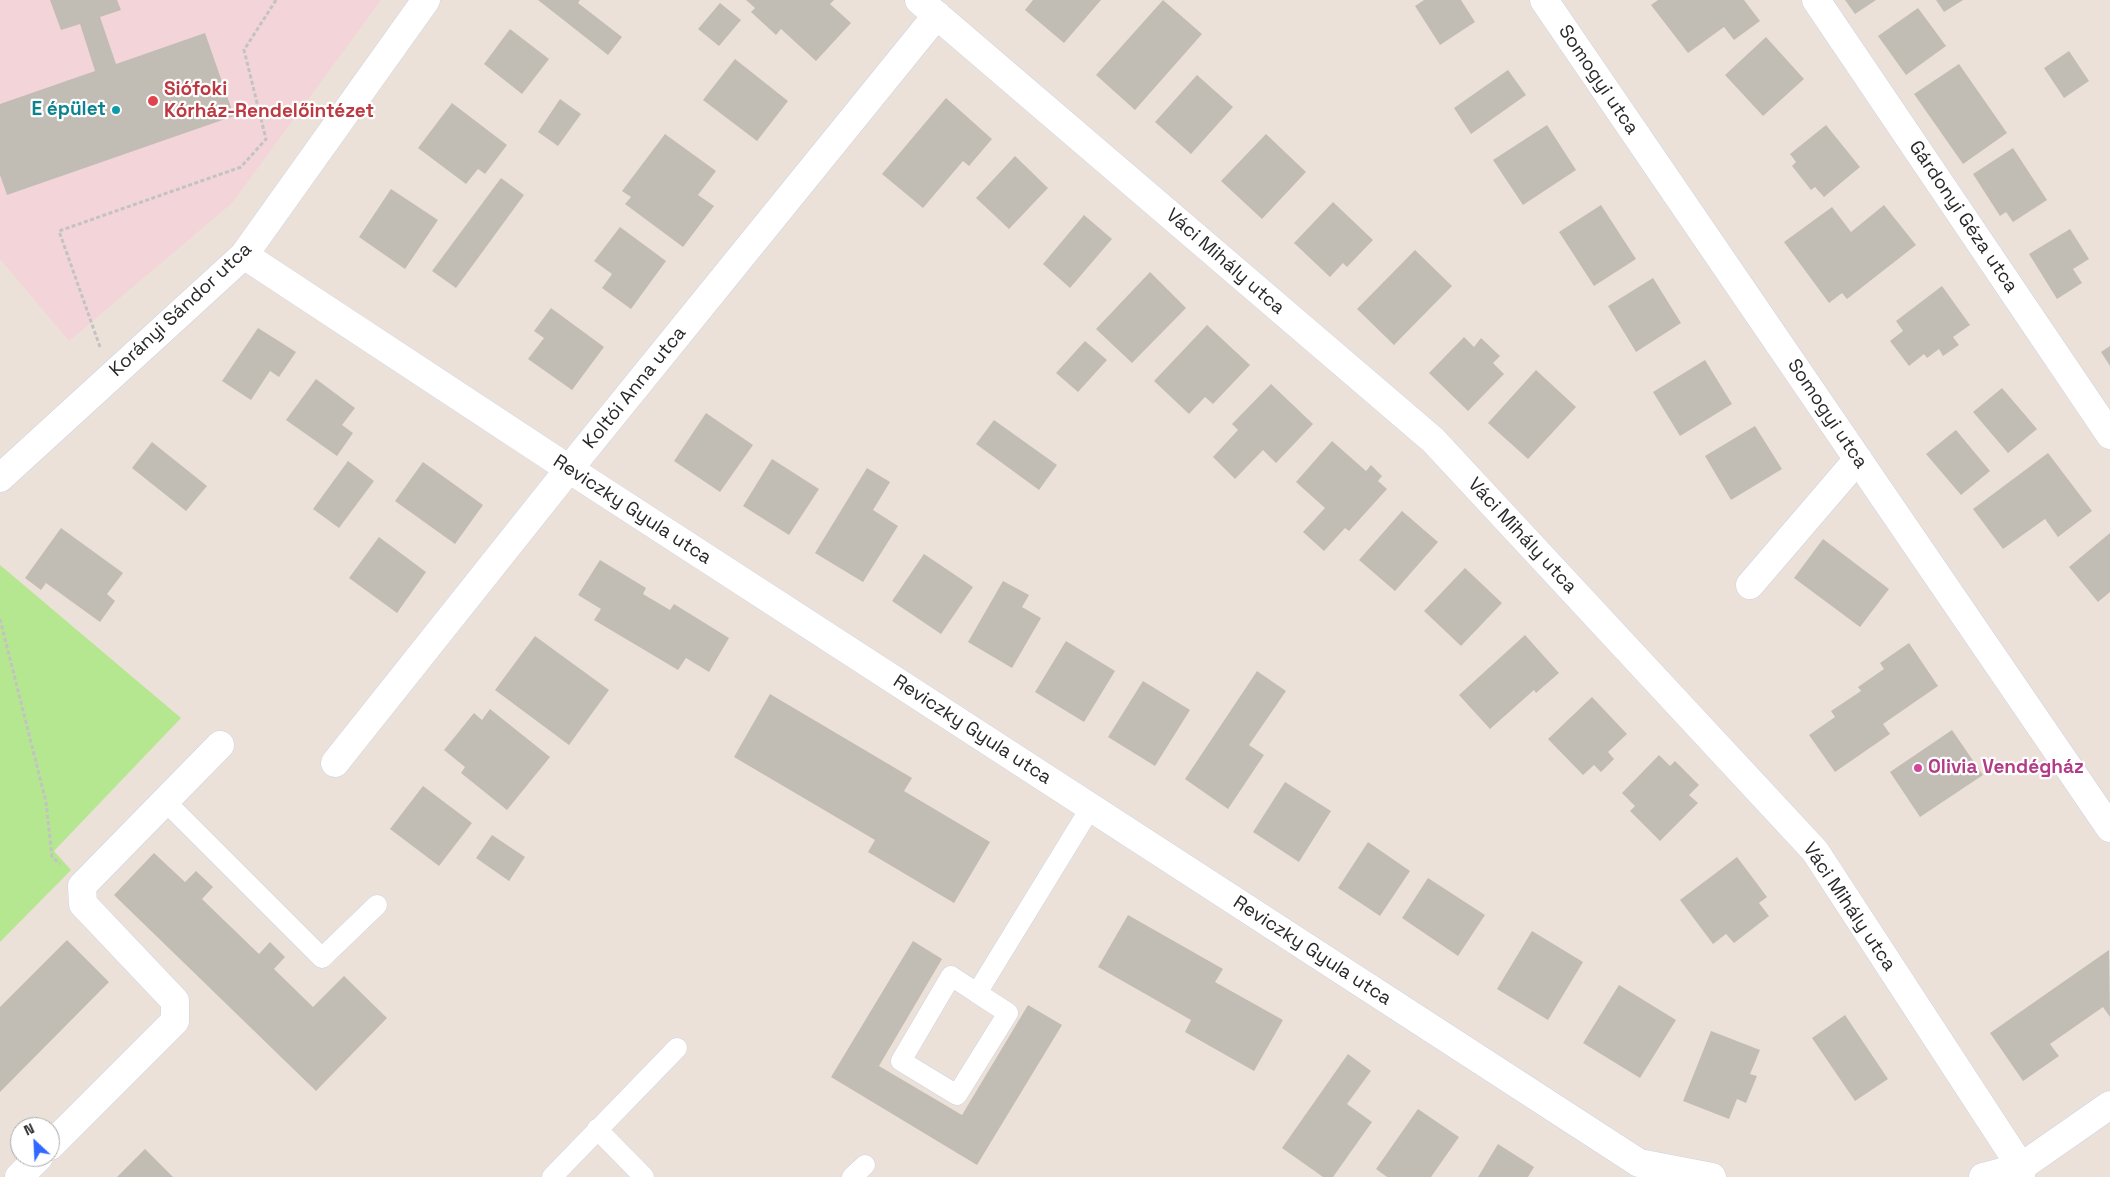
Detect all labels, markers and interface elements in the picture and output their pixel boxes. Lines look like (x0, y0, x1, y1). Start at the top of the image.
street label: Somogyi utca (1553, 21, 1643, 139)
place label: Siófoki Kórház-Rendelőintézet (164, 79, 374, 123)
marker: Siófoki Kórház-Rendelőintézet (146, 94, 160, 108)
place label: E épület (31, 99, 106, 121)
marker: E épület (110, 104, 122, 116)
street label: Gárdonyi Géza utca (1904, 137, 2022, 297)
street label: Váci Mihály utca (1161, 204, 1289, 320)
street label: Korányi Sándor utca (105, 238, 257, 382)
street label: Koltói Anna utca (579, 322, 691, 454)
street label: Somogyi utca (1782, 355, 1872, 473)
street label: Reviczky Gyula utca (549, 450, 715, 570)
street label: Váci Mihály utca (1463, 473, 1581, 599)
street label: Reviczky Gyula utca (889, 670, 1055, 790)
place label: Olivia Vendégház (1928, 757, 2084, 779)
marker: Olivia Vendégház (1912, 762, 1924, 774)
street label: Váci Mihály utca (1798, 839, 1900, 975)
street label: Reviczky Gyula utca (1229, 891, 1395, 1011)
north arrow (10, 1117, 60, 1167)
text: N (21, 1119, 37, 1139)

